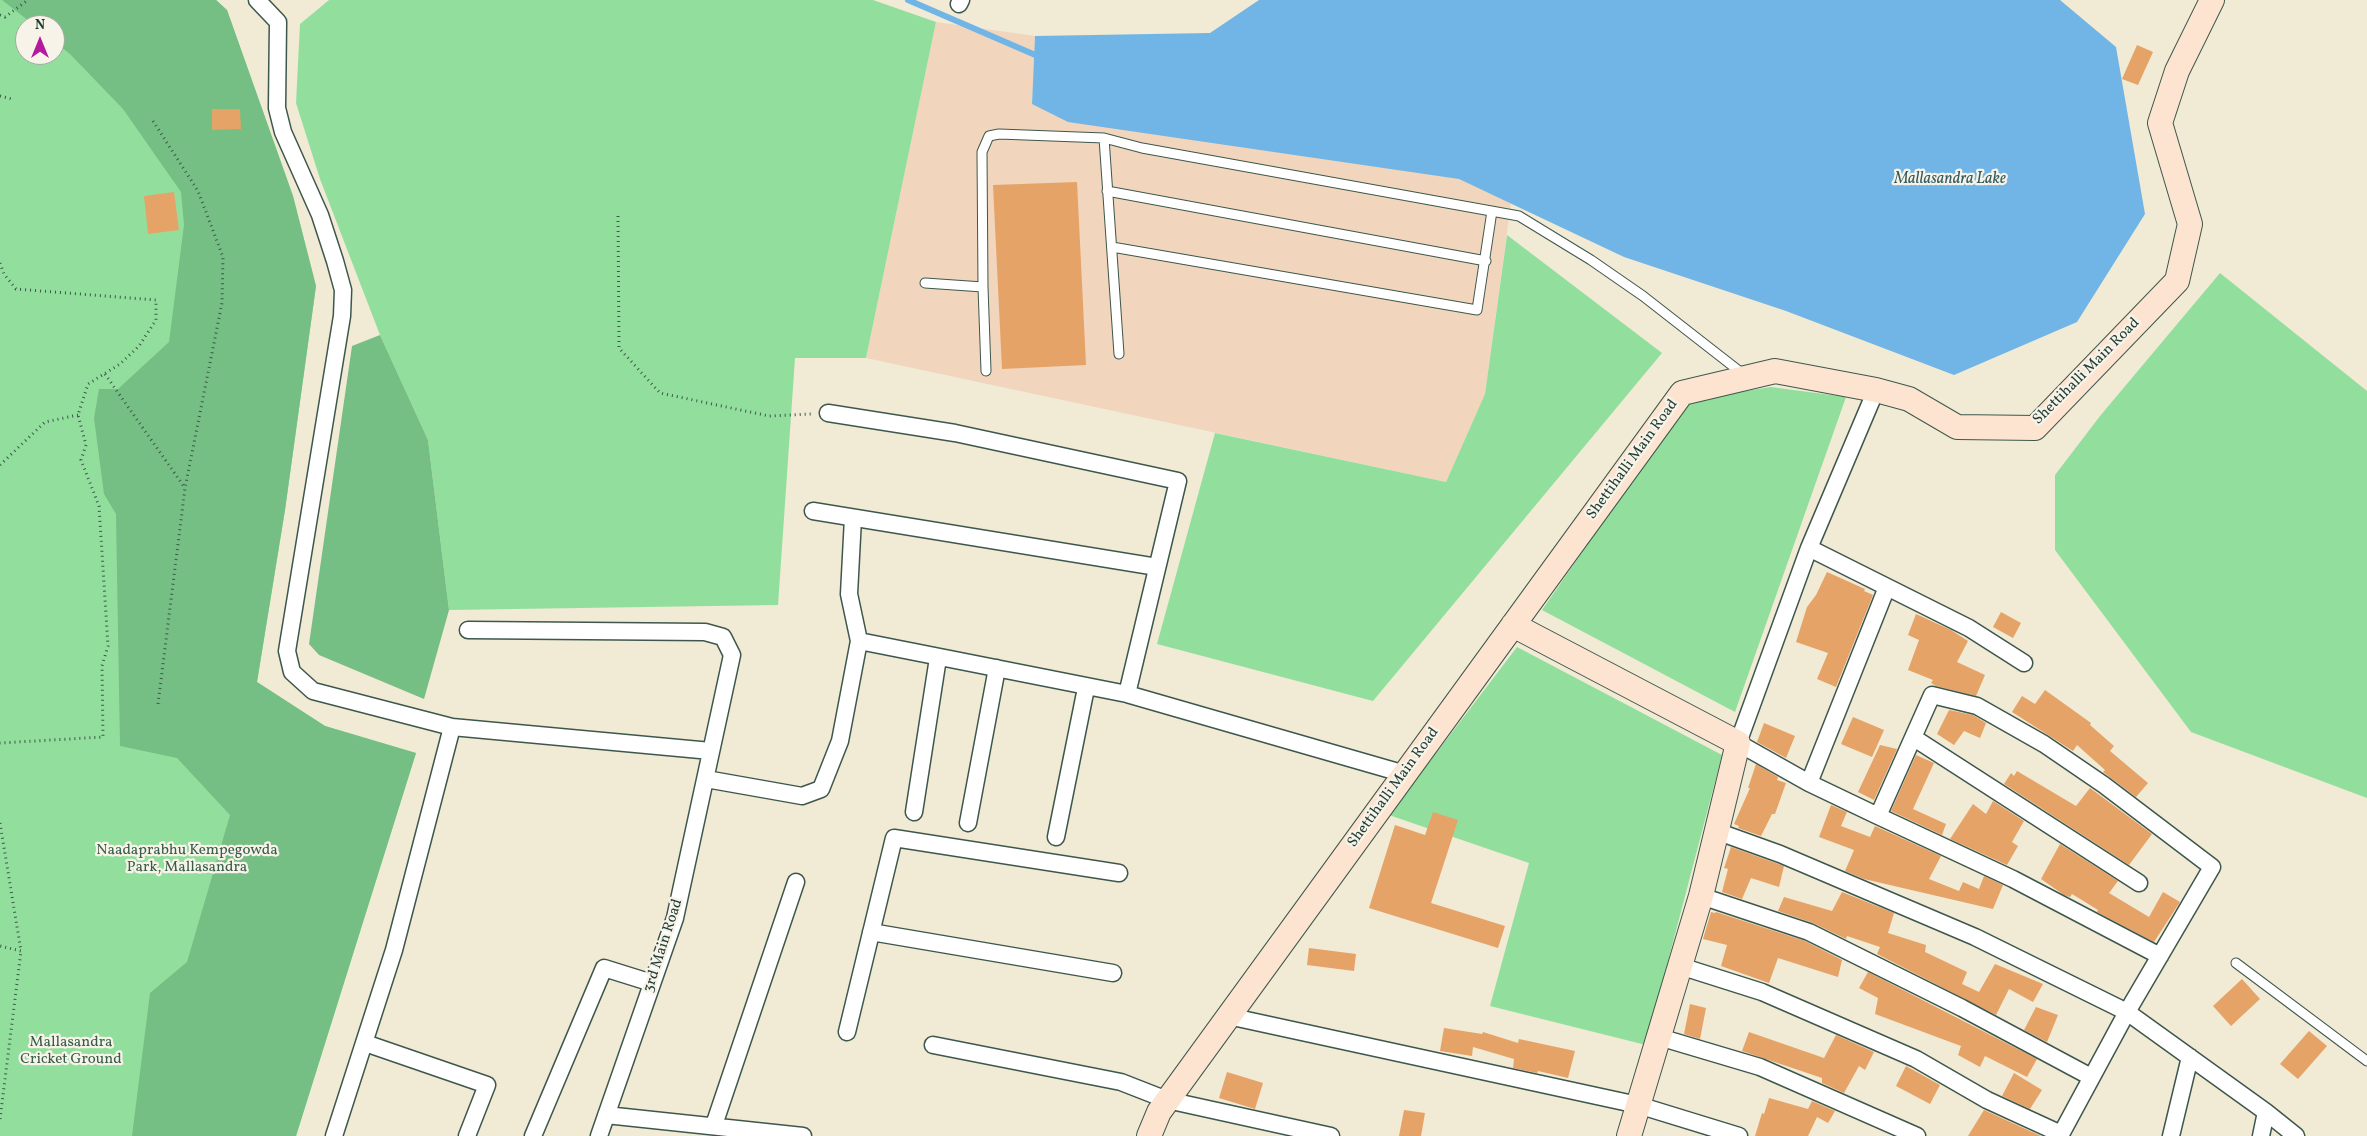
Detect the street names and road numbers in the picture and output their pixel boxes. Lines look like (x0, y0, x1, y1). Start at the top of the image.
street label: Shettihalli Main Road (2030, 315, 2144, 429)
street label: Shettihalli Main Road (1583, 397, 1683, 523)
street label: Shettihalli Main Road (1344, 725, 1444, 851)
street label: 3rd Main Road (640, 897, 688, 995)

